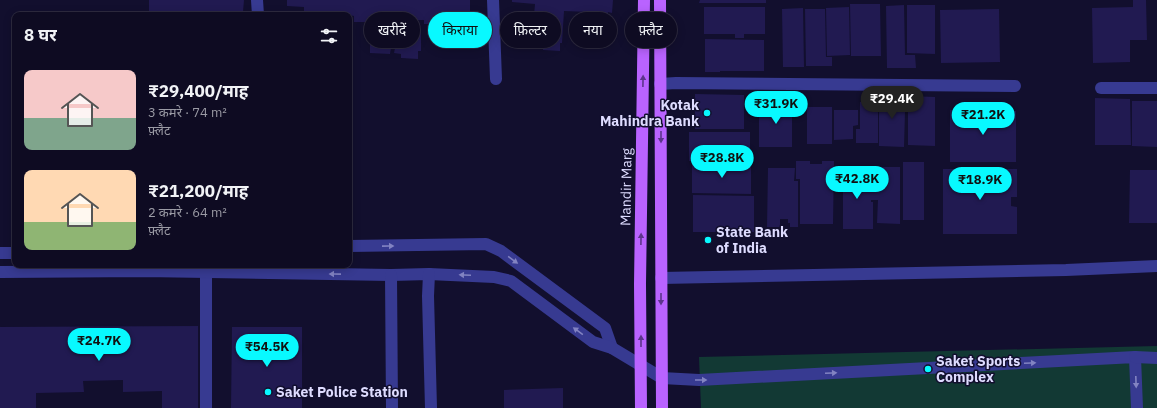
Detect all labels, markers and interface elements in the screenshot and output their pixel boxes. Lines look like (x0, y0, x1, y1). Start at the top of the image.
chip: खरीदें (364, 12, 420, 48)
chip: किराया (428, 12, 492, 48)
chip: फ़िल्टर (500, 12, 561, 48)
chip: नया (569, 12, 617, 48)
chip: फ़्लैट (625, 12, 677, 48)
text: 8 घर (24, 24, 57, 46)
icon: filters (318, 25, 340, 47)
one-way arrow (640, 74, 646, 87)
text: ₹29,400/माह (148, 80, 249, 102)
icon: home (56, 86, 104, 134)
pin: ₹29.4K (859, 86, 925, 120)
text: ₹29.4K (870, 90, 914, 107)
pin: ₹31.9K (743, 91, 809, 125)
text: ₹31.9K (754, 95, 798, 112)
place label: Kotak Mahindra Bank (600, 96, 700, 130)
pin: ₹21.2K (950, 102, 1016, 136)
text: 3 कमरे · 74 m² (148, 104, 227, 121)
text: ₹21.2K (961, 106, 1005, 123)
marker: Kotak Mahindra Bank (702, 108, 712, 118)
text: फ़्लैट (148, 122, 171, 139)
one-way arrow (657, 131, 664, 143)
pin: ₹28.8K (689, 145, 755, 179)
street label: Mandir Marg (616, 147, 636, 226)
text: ₹28.8K (700, 149, 744, 166)
pin: ₹42.8K (824, 166, 890, 200)
pin: ₹18.9K (947, 167, 1013, 201)
text: ₹42.8K (835, 170, 879, 187)
text: ₹18.9K (958, 171, 1002, 188)
text: ₹21,200/माह (148, 180, 249, 202)
icon: home (56, 186, 104, 234)
text: 2 कमरे · 64 m² (148, 204, 227, 221)
text: फ़्लैट (148, 222, 171, 239)
place label: State Bank of India (716, 223, 789, 257)
one-way arrow (638, 232, 644, 245)
marker: State Bank of India (703, 235, 713, 245)
one-way arrow (382, 243, 395, 249)
one-way arrow (508, 256, 519, 264)
one-way arrow (328, 271, 341, 277)
one-way arrow (459, 272, 471, 279)
one-way arrow (658, 293, 664, 306)
one-way arrow (573, 326, 584, 335)
pin: ₹24.7K (66, 328, 132, 362)
text: ₹24.7K (77, 332, 121, 349)
pin: ₹54.5K (234, 334, 300, 368)
one-way arrow (638, 334, 644, 347)
text: ₹54.5K (245, 338, 289, 355)
place label: Saket Sports Complex (936, 352, 1020, 386)
one-way arrow (1024, 360, 1037, 366)
marker: Saket Sports Complex (923, 364, 933, 374)
one-way arrow (825, 370, 837, 377)
one-way arrow (1133, 376, 1139, 389)
one-way arrow (695, 377, 708, 383)
place label: Saket Police Station (276, 383, 408, 401)
marker: Saket Police Station (263, 387, 273, 397)

